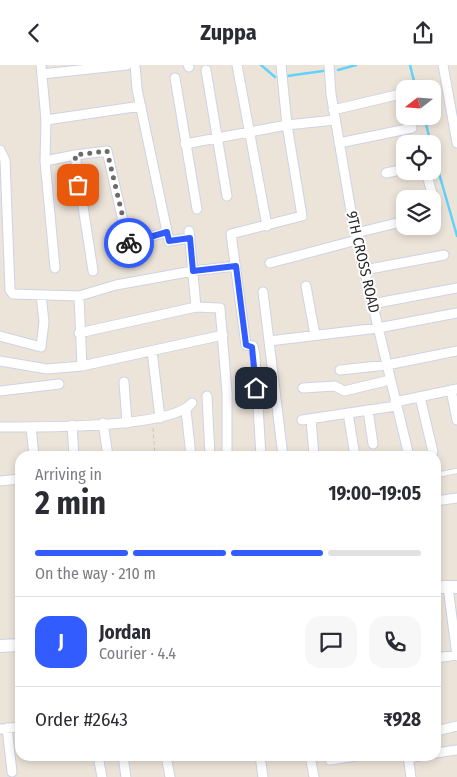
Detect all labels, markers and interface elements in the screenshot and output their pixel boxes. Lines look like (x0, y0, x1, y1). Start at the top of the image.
icon: back (20, 19, 48, 47)
text: Zuppa (200, 19, 257, 46)
icon: share (409, 19, 437, 47)
north arrow (396, 80, 441, 125)
map controls (396, 80, 441, 235)
button: locate (396, 135, 441, 180)
pin (57, 164, 99, 206)
icon: bag (64, 171, 92, 199)
button: layers (396, 190, 441, 235)
street label: 9TH CROSS ROAD (343, 209, 383, 315)
courier (104, 218, 154, 268)
icon: bike (115, 229, 143, 257)
pin (235, 367, 277, 409)
icon: home (242, 374, 270, 402)
text: Arriving in (35, 465, 102, 484)
text: 19:00–19:05 (328, 482, 421, 505)
text: 2 min (35, 484, 106, 522)
text: On the way · 210 m (35, 564, 156, 583)
button: chat (305, 616, 357, 668)
button: phone (369, 616, 421, 668)
text: Jordan (99, 621, 151, 644)
text: J (58, 630, 64, 653)
text: Courier · 4.4 (99, 644, 176, 663)
text: Order #2643 (35, 708, 128, 731)
text: ₹928 (383, 708, 421, 731)

